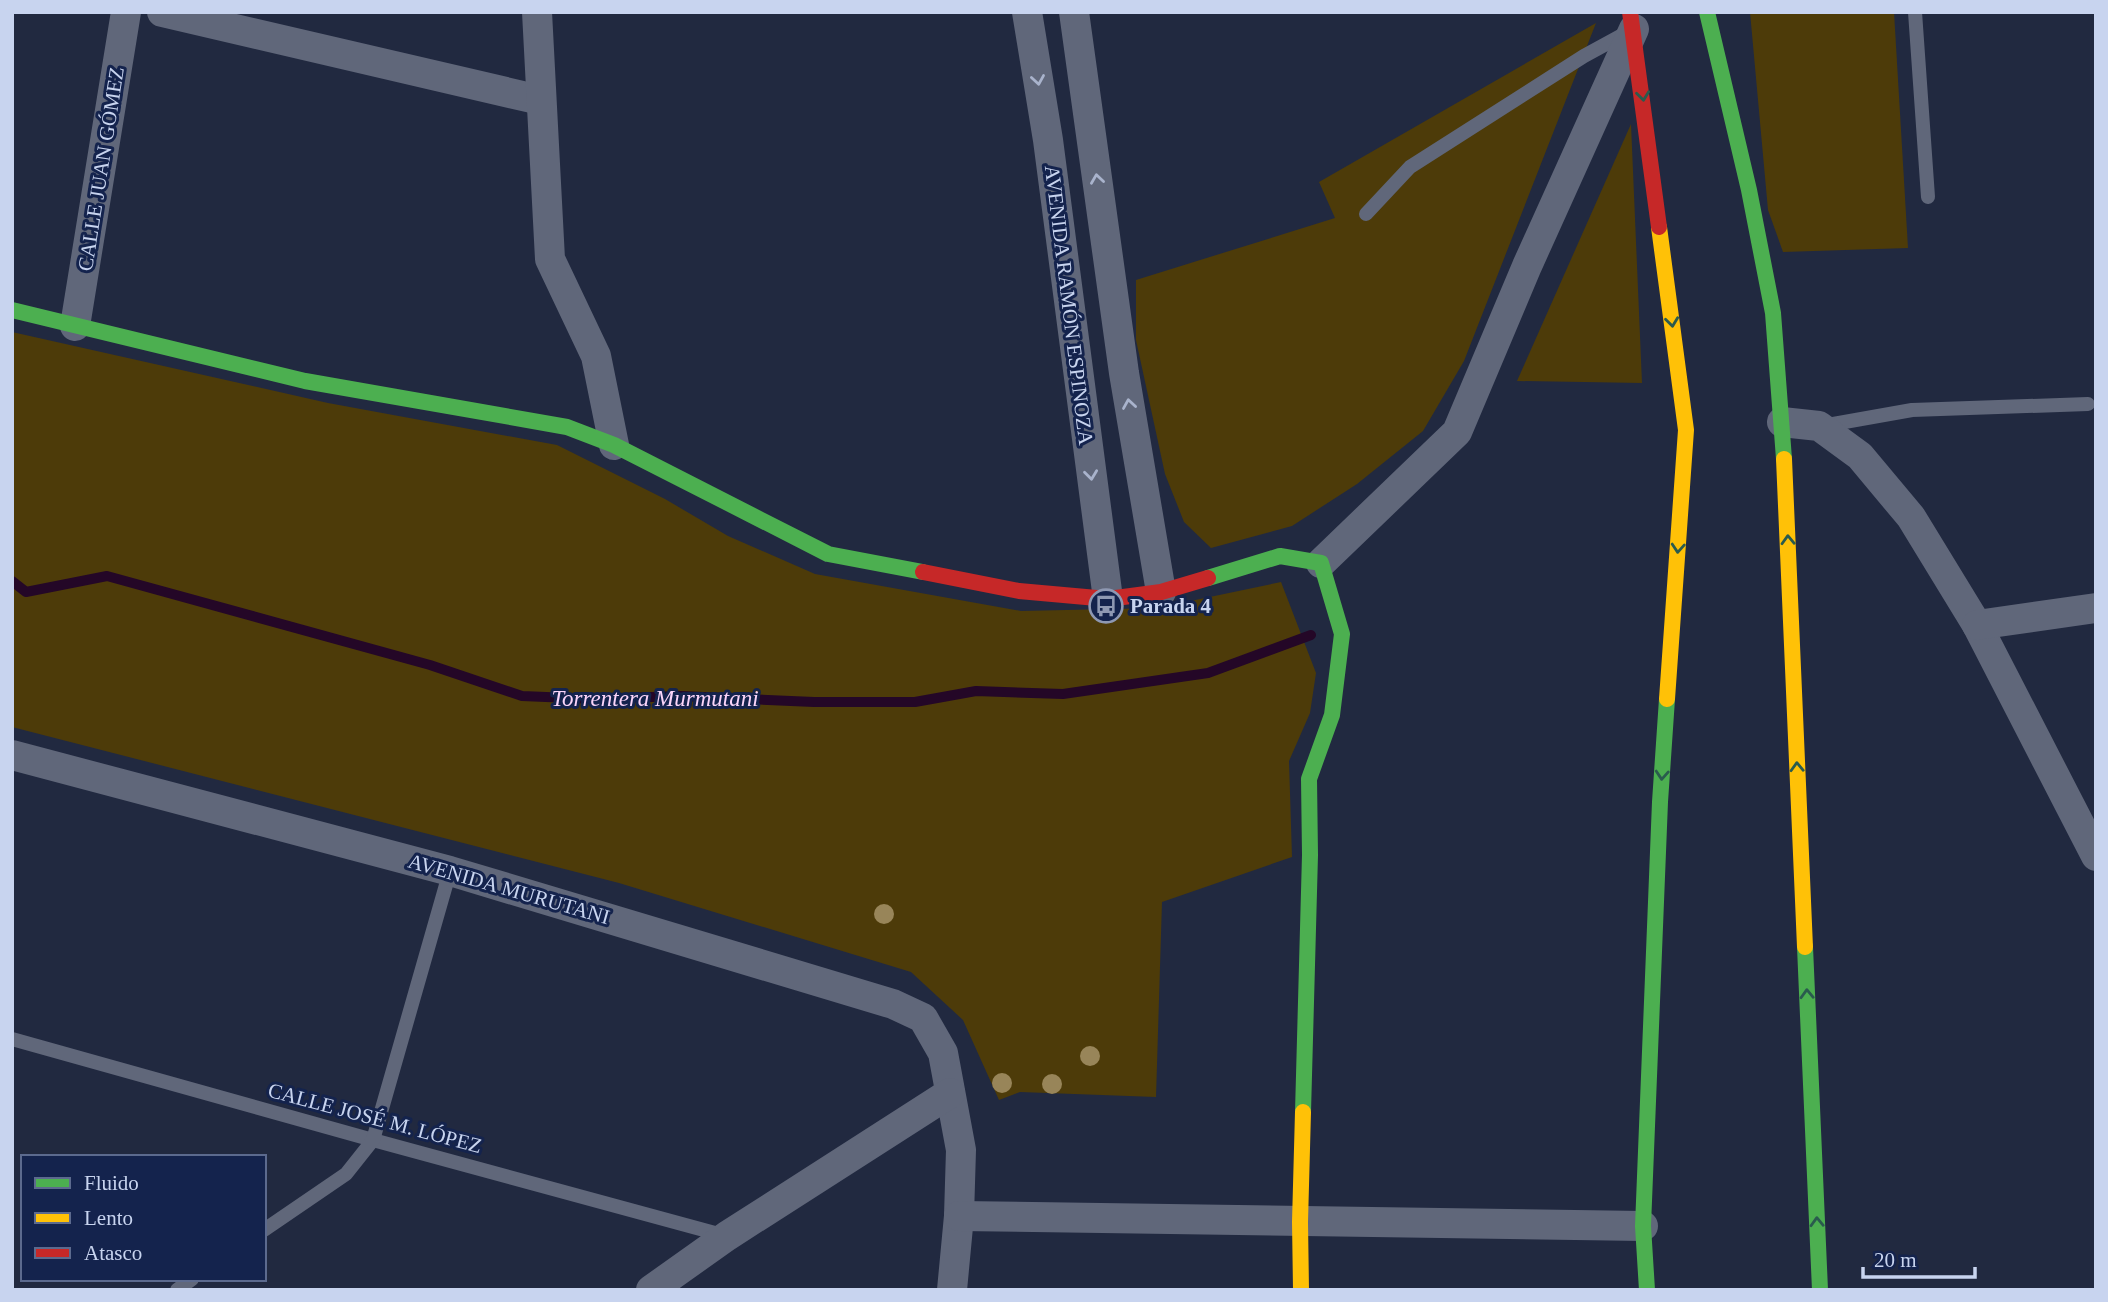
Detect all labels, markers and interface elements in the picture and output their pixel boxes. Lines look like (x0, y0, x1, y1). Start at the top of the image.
street label: CALLE JUAN GÓMEZ (73, 65, 129, 273)
one-way arrow (1030, 74, 1045, 85)
one-way arrow (1635, 90, 1650, 102)
street label: AVENIDA RAMÓN ESPINOZA (1040, 164, 1098, 447)
one-way arrow (1090, 173, 1105, 184)
one-way arrow (1665, 316, 1680, 328)
one-way arrow (1122, 398, 1137, 410)
one-way arrow (1084, 469, 1099, 481)
one-way arrow (1780, 534, 1795, 545)
one-way arrow (1671, 543, 1686, 554)
bus stop icon: Parada 4 (1087, 587, 1125, 625)
place label: Parada 4 (1130, 594, 1212, 618)
water label: Torrentera Murmutani (551, 686, 759, 711)
one-way arrow (1790, 761, 1805, 772)
one-way arrow (1655, 770, 1670, 781)
street label: AVENIDA MURUTANI (405, 849, 613, 929)
one-way arrow (1800, 989, 1815, 1000)
street label: CALLE JOSÉ M. LÓPEZ (265, 1078, 485, 1158)
legend (21, 1155, 266, 1281)
text: Fluido (84, 1171, 139, 1195)
text: Lento (84, 1206, 133, 1230)
one-way arrow (1809, 1216, 1824, 1227)
scale bar (1863, 1236, 1975, 1280)
text: Atasco (84, 1241, 142, 1265)
text: 20 m (1874, 1248, 1917, 1272)

